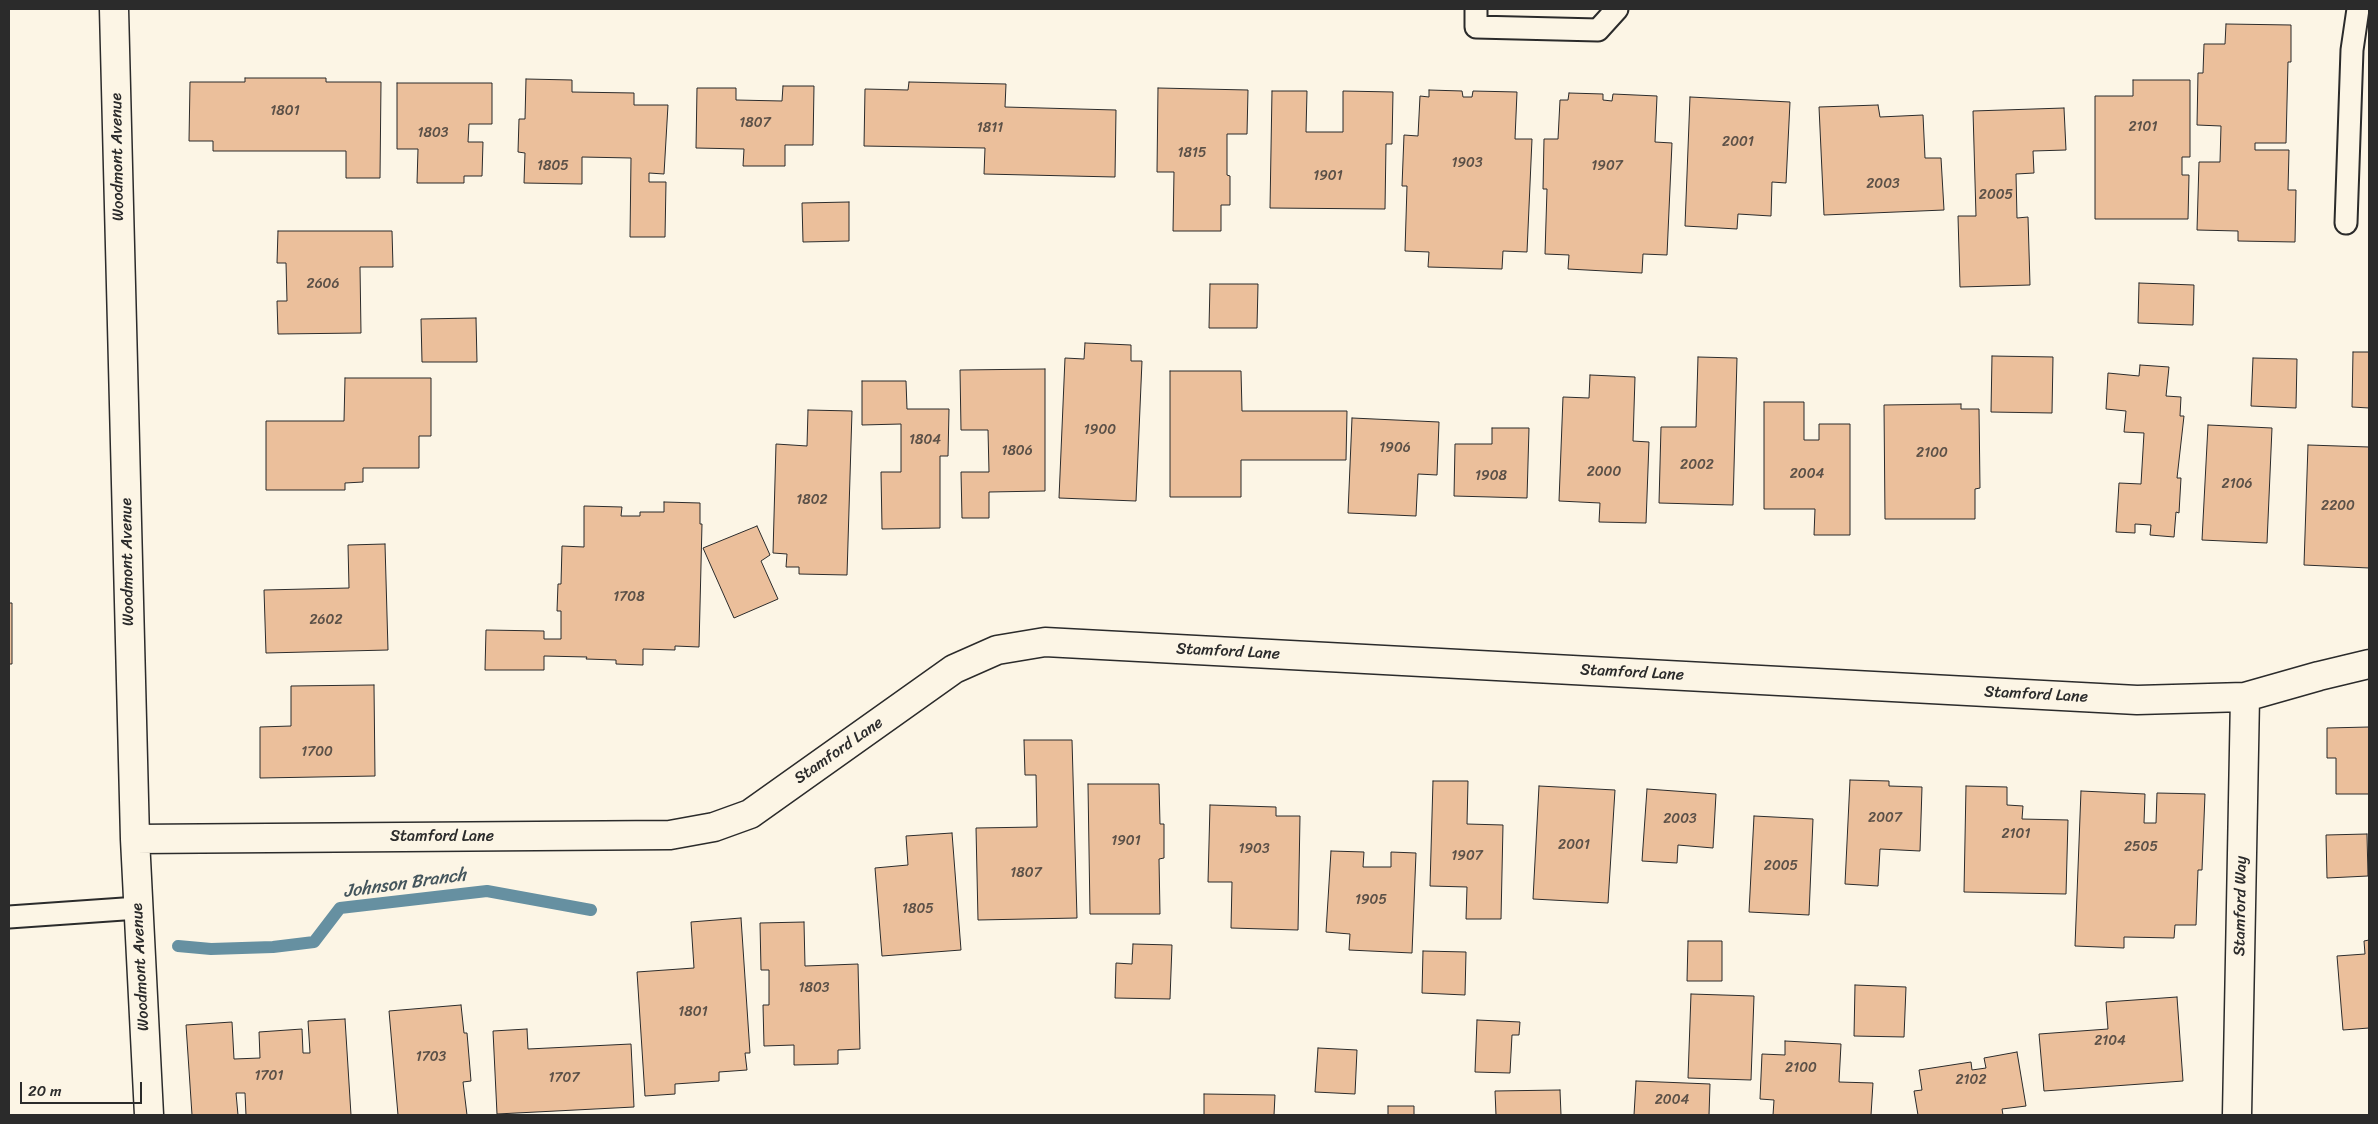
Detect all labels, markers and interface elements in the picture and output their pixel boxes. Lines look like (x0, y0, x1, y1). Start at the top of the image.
street label: Woodmont Avenue (107, 93, 129, 221)
house number: 1801 (270, 103, 300, 119)
house number: 1807 (739, 115, 771, 131)
house number: 2101 (2129, 119, 2157, 135)
house number: 1811 (977, 120, 1003, 136)
house number: 1803 (418, 125, 448, 141)
house number: 2001 (1722, 134, 1754, 150)
house number: 1815 (1177, 145, 1207, 161)
house number: 1903 (1451, 155, 1483, 171)
house number: 1805 (537, 158, 569, 174)
house number: 1907 (1591, 158, 1623, 174)
house number: 1901 (1313, 168, 1343, 184)
house number: 2003 (1866, 176, 1900, 192)
house number: 2005 (1979, 187, 2013, 203)
house number: 2606 (307, 276, 339, 292)
house number: 1900 (1084, 422, 1116, 438)
house number: 1804 (909, 432, 941, 448)
house number: 1906 (1379, 440, 1411, 456)
house number: 1806 (1001, 443, 1033, 459)
house number: 2100 (1916, 445, 1948, 461)
house number: 2002 (1680, 457, 1714, 473)
house number: 2000 (1587, 464, 1621, 480)
house number: 2004 (1790, 466, 1824, 482)
house number: 1908 (1475, 468, 1507, 484)
house number: 2106 (2222, 476, 2252, 492)
house number: 1802 (796, 492, 828, 508)
street label: Woodmont Avenue (117, 498, 139, 626)
house number: 2200 (2321, 498, 2355, 514)
house number: 1708 (613, 589, 645, 605)
house number: 2602 (310, 612, 342, 628)
street label: Stamford Lane (1176, 640, 1280, 664)
street label: Stamford Lane (1580, 661, 1684, 685)
street label: Stamford Lane (1984, 683, 2088, 707)
street label: Stamford Lane (791, 713, 887, 789)
house number: 1700 (301, 744, 333, 760)
house number: 2007 (1868, 810, 1902, 826)
house number: 2003 (1663, 811, 1697, 827)
house number: 2101 (2002, 826, 2030, 842)
street label: Stamford Lane (390, 827, 494, 847)
house number: 1901 (1111, 833, 1141, 849)
house number: 2001 (1558, 837, 1590, 853)
house number: 2505 (2124, 839, 2158, 855)
house number: 1903 (1238, 841, 1270, 857)
house number: 1907 (1451, 848, 1483, 864)
street label: Stamford Way (2231, 856, 2251, 956)
house number: 2005 (1764, 858, 1798, 874)
water label: Johnson Branch (342, 865, 468, 903)
house number: 1807 (1010, 865, 1042, 881)
house number: 1905 (1355, 892, 1387, 908)
house number: 1805 (902, 901, 934, 917)
street label: Woodmont Avenue (128, 903, 154, 1031)
house number: 1803 (799, 980, 829, 996)
house number: 1801 (678, 1004, 708, 1020)
house number: 2104 (2094, 1033, 2126, 1049)
house number: 1703 (416, 1049, 446, 1065)
house number: 2100 (1785, 1060, 1817, 1076)
house number: 1701 (255, 1068, 283, 1084)
house number: 1707 (549, 1070, 579, 1086)
scale bar (22, 1072, 145, 1104)
house number: 2102 (1955, 1072, 1987, 1088)
text: 20 m (28, 1078, 62, 1104)
house number: 2004 (1655, 1092, 1689, 1108)

